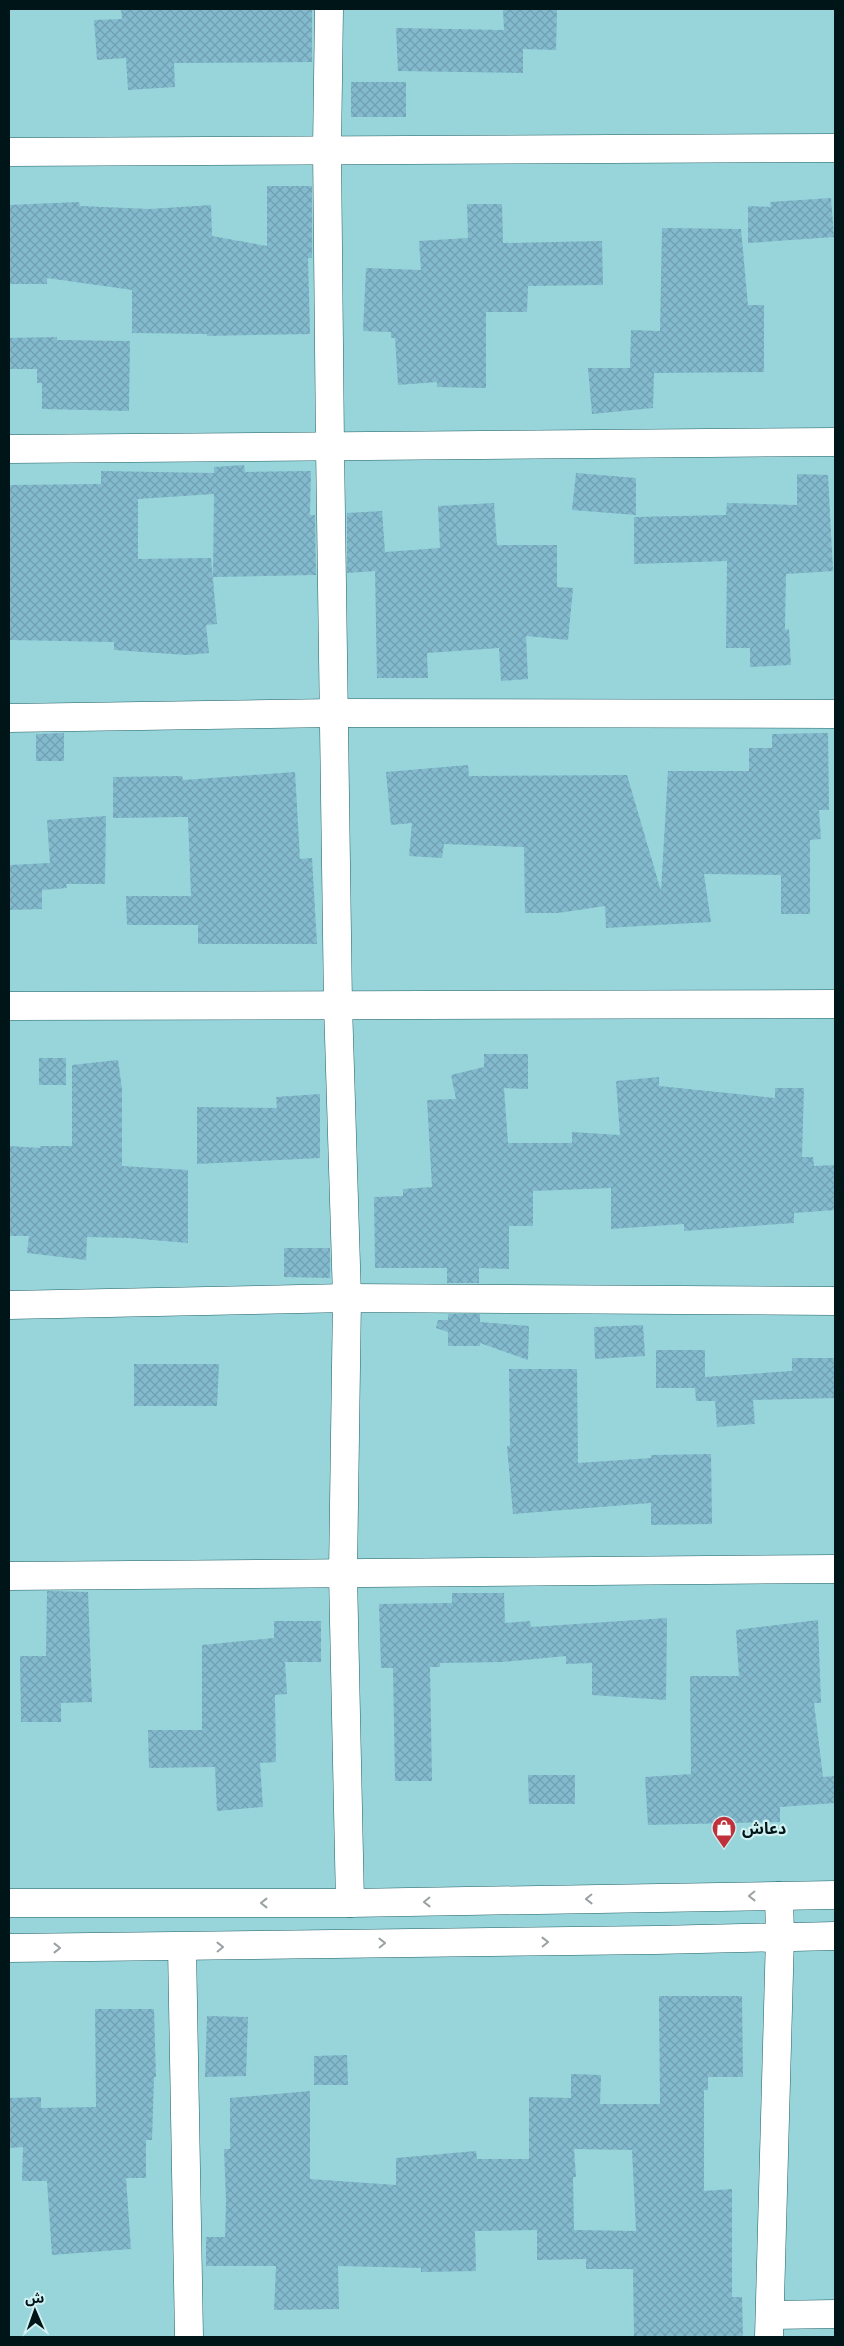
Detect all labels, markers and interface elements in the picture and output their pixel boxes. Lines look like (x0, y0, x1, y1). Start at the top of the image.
shop icon: دعاش (711, 1815, 737, 1849)
place label: دعاش (742, 1818, 786, 1838)
one-way arrow (747, 1891, 755, 1901)
one-way arrow (585, 1894, 592, 1904)
one-way arrow (422, 1897, 430, 1907)
one-way arrow (260, 1898, 268, 1908)
one-way arrow (541, 1936, 549, 1947)
one-way arrow (379, 1938, 387, 1948)
one-way arrow (216, 1941, 224, 1952)
one-way arrow (54, 1943, 62, 1953)
north arrow (10, 2286, 60, 2336)
text: ش (25, 2289, 44, 2307)

